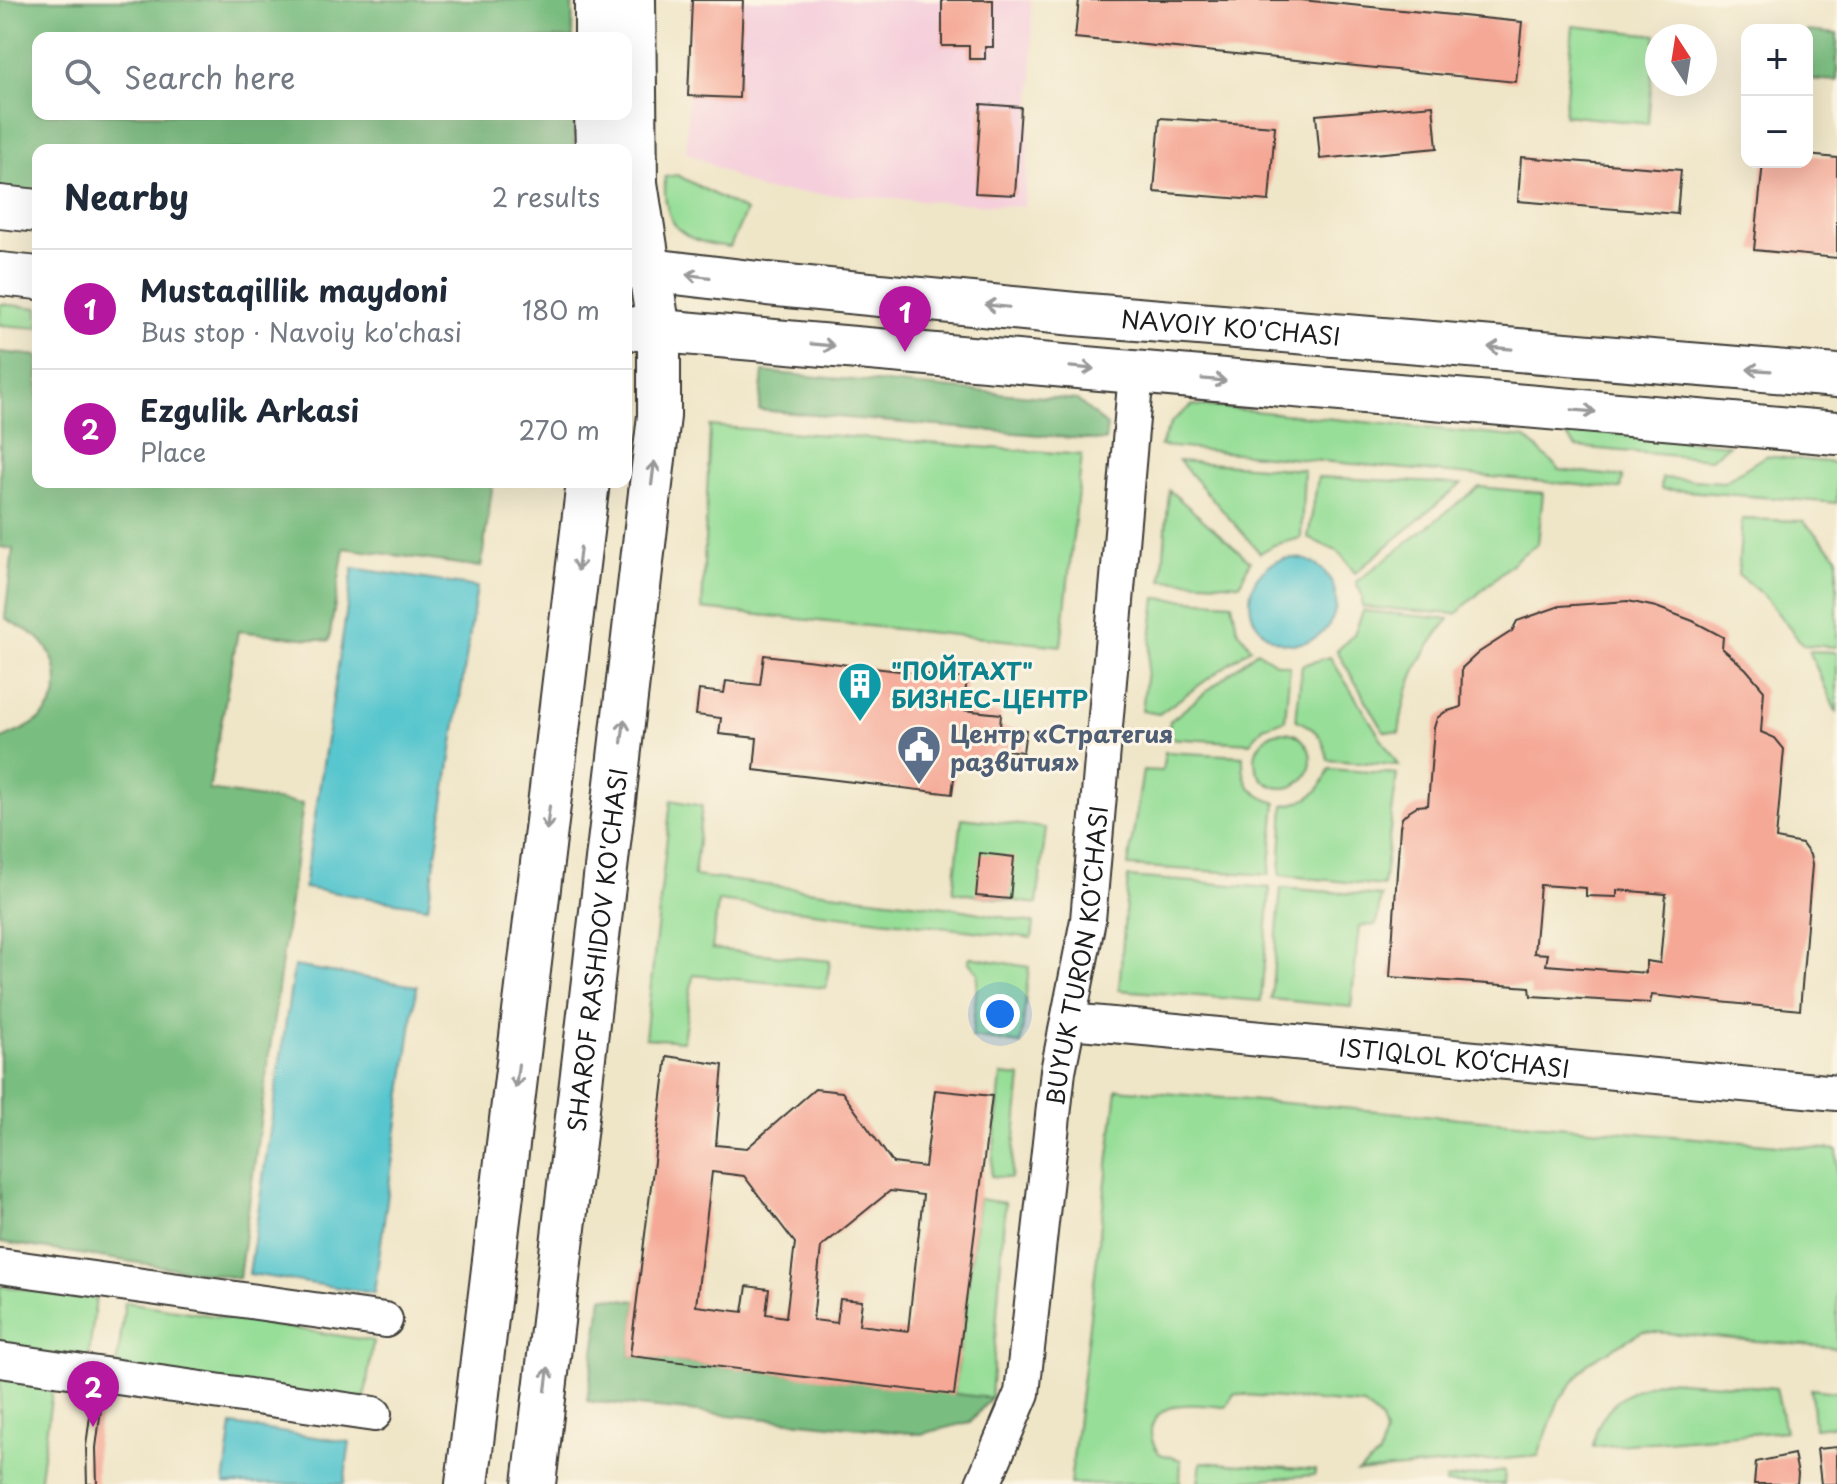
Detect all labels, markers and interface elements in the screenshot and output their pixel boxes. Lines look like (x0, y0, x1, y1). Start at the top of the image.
north arrow (1645, 24, 1717, 96)
map controls (1741, 24, 1813, 168)
button: + (1741, 24, 1813, 96)
search box (32, 32, 632, 120)
icon: search (60, 54, 104, 98)
text: Search here (124, 54, 296, 99)
button: − (1741, 96, 1813, 168)
text: Nearby (64, 170, 189, 222)
text: 2 results (492, 177, 600, 216)
text: Mustaqillik maydoni (140, 267, 448, 312)
one-way arrow (685, 268, 712, 283)
pin: 1 (879, 286, 931, 352)
text: 1 (84, 290, 96, 329)
text: 180 m (522, 290, 600, 329)
one-way arrow (985, 299, 1011, 314)
street label: NAVOIY KO'CHASI (1120, 300, 1342, 354)
text: Bus stop · Navoiy ko'chasi (140, 312, 462, 351)
one-way arrow (809, 338, 836, 353)
one-way arrow (1487, 341, 1514, 356)
one-way arrow (1068, 361, 1095, 376)
one-way arrow (1746, 362, 1773, 377)
one-way arrow (1200, 372, 1227, 387)
text: Ezgulik Arkasi (140, 387, 359, 432)
one-way arrow (1570, 404, 1597, 419)
text: 2 (81, 410, 99, 449)
text: 270 m (519, 410, 600, 449)
text: Place (140, 432, 206, 471)
one-way arrow (645, 460, 660, 487)
one-way arrow (571, 546, 586, 572)
place label: "ПОЙТАХТ" БИЗНЕС-ЦЕНТР (891, 652, 1088, 716)
building icon: "ПОЙТАХТ" БИЗНЕС-ЦЕНТР (836, 660, 884, 723)
place label: Центр «Стратегия развития» (950, 715, 1173, 779)
one-way arrow (615, 718, 630, 745)
public building icon: Центр «Стратегия развития» (895, 723, 943, 786)
street label: SHAROF RASHIDOV KO'CHASI (557, 766, 636, 1133)
one-way arrow (540, 804, 555, 830)
street label: BUYUK TURON KO'CHASI (1036, 804, 1116, 1108)
your location (980, 994, 1020, 1034)
street label: ISTIQLOL KO‘CHASI (1337, 1028, 1571, 1086)
one-way arrow (509, 1062, 524, 1089)
pin: 2 (67, 1361, 119, 1427)
one-way arrow (540, 1367, 555, 1392)

